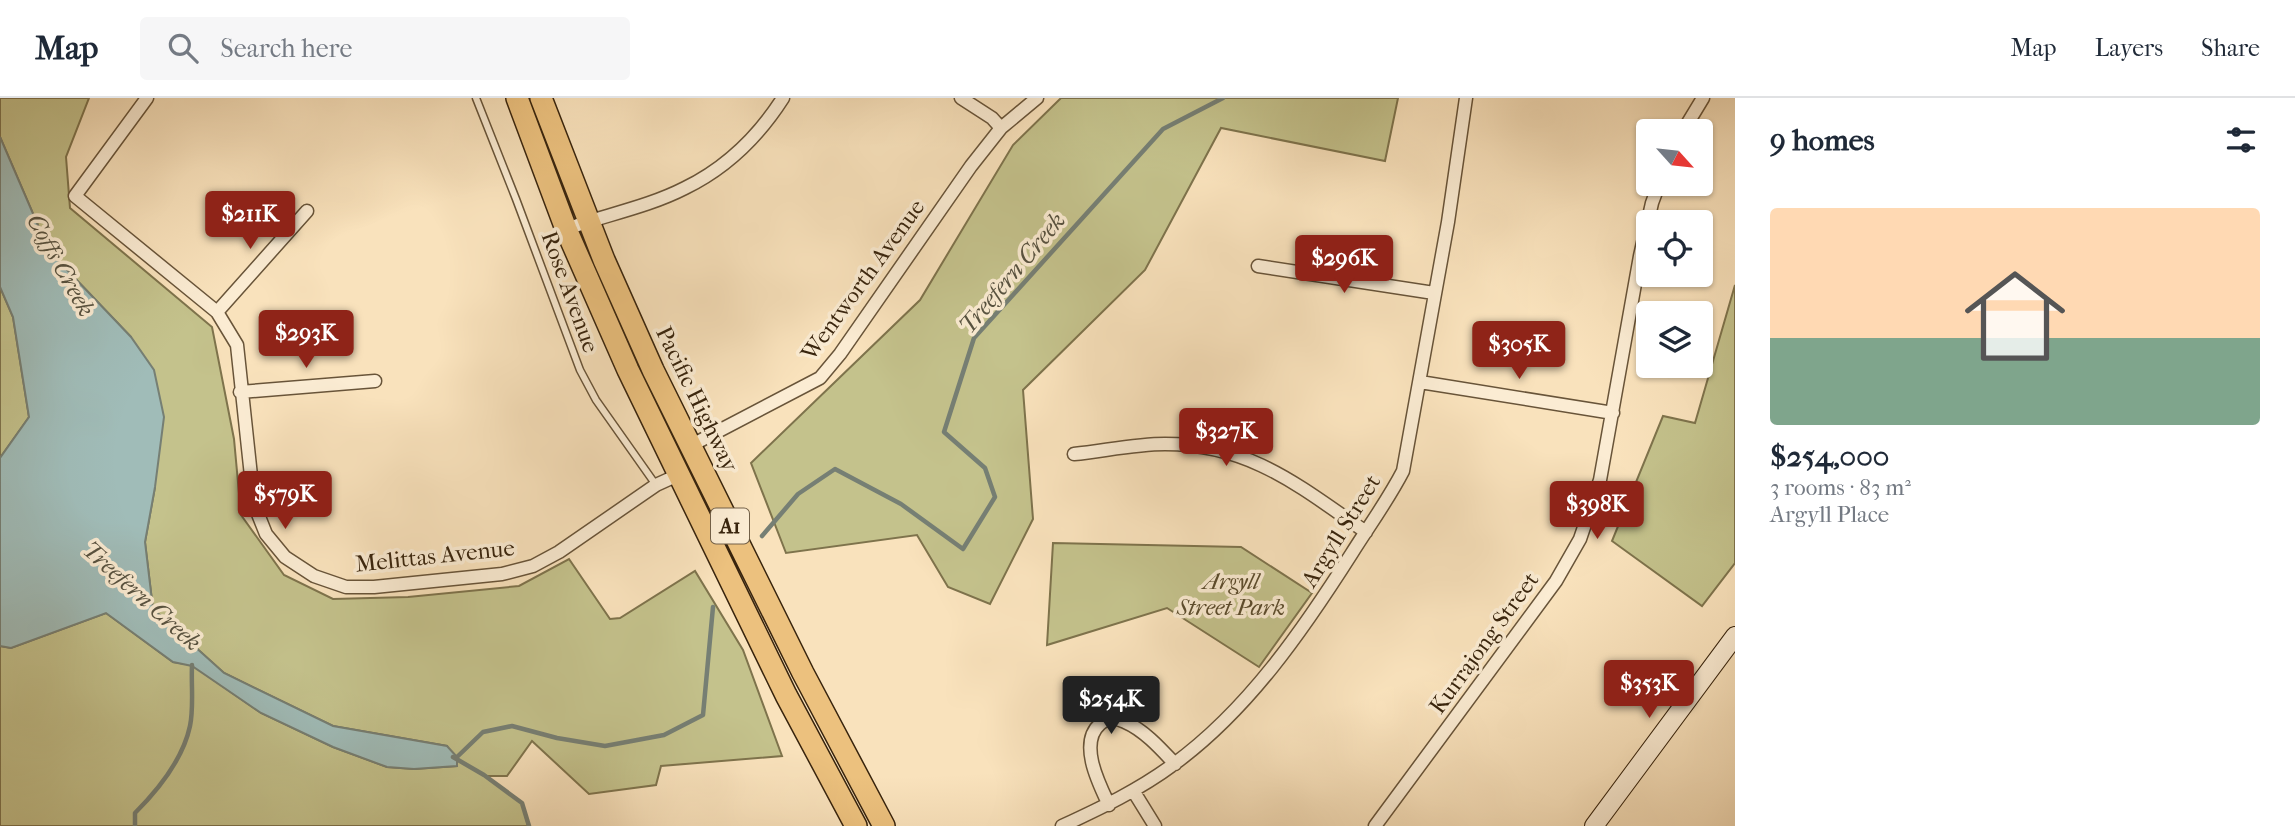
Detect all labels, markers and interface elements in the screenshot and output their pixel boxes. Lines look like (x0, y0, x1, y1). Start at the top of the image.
search box (140, 17, 630, 80)
text: Map (35, 29, 98, 68)
icon: search (164, 29, 202, 67)
text: Search here (220, 33, 352, 64)
text: Map (2011, 34, 2057, 62)
text: Layers (2095, 34, 2163, 62)
text: Share (2201, 34, 2260, 62)
north arrow (1636, 119, 1713, 196)
map controls (1636, 119, 1713, 378)
icon: filters (2222, 121, 2260, 159)
text: 9 homes (1770, 123, 1875, 158)
pin: $211K (201, 192, 299, 251)
street label: Wentworth Avenue (795, 194, 930, 366)
text: $211K (221, 200, 279, 227)
water label: Treefern Creek (953, 207, 1071, 339)
water label: Coffs Creek (21, 209, 101, 321)
button: locate (1636, 210, 1713, 287)
street label: Rose Avenue (536, 228, 604, 356)
pin: $296K (1295, 236, 1393, 295)
text: $296K (1311, 244, 1377, 271)
icon: home (1952, 253, 2078, 379)
button: layers (1636, 301, 1713, 378)
pin: $293K (257, 310, 355, 370)
text: $293K (275, 319, 337, 346)
street label: Pacific Highway (650, 322, 744, 477)
pin: $305K (1470, 322, 1568, 381)
text: $305K (1488, 330, 1550, 357)
pin: $327K (1177, 408, 1275, 468)
text: $327K (1195, 417, 1257, 444)
text: $254,000 (1770, 439, 1889, 474)
street label: Argyll Street (1295, 470, 1386, 593)
pin: $579K (236, 472, 334, 531)
text: 3 rooms · 83 m² (1770, 474, 1911, 501)
text: $579K (254, 480, 316, 507)
pin: $398K (1548, 482, 1646, 541)
text: $398K (1566, 490, 1628, 517)
text: Argyll Place (1770, 501, 1889, 528)
road number: A1 (711, 508, 749, 544)
street label: Melittas Avenue (354, 534, 516, 578)
water label: Treefern Creek (77, 536, 207, 656)
street label: Kurrajong Street (1424, 567, 1544, 719)
park label: Argyll Street Park (1176, 568, 1285, 621)
pin: $353K (1600, 660, 1698, 720)
text: $353K (1620, 669, 1678, 696)
pin: $254K (1062, 676, 1160, 736)
text: $254K (1079, 685, 1143, 712)

